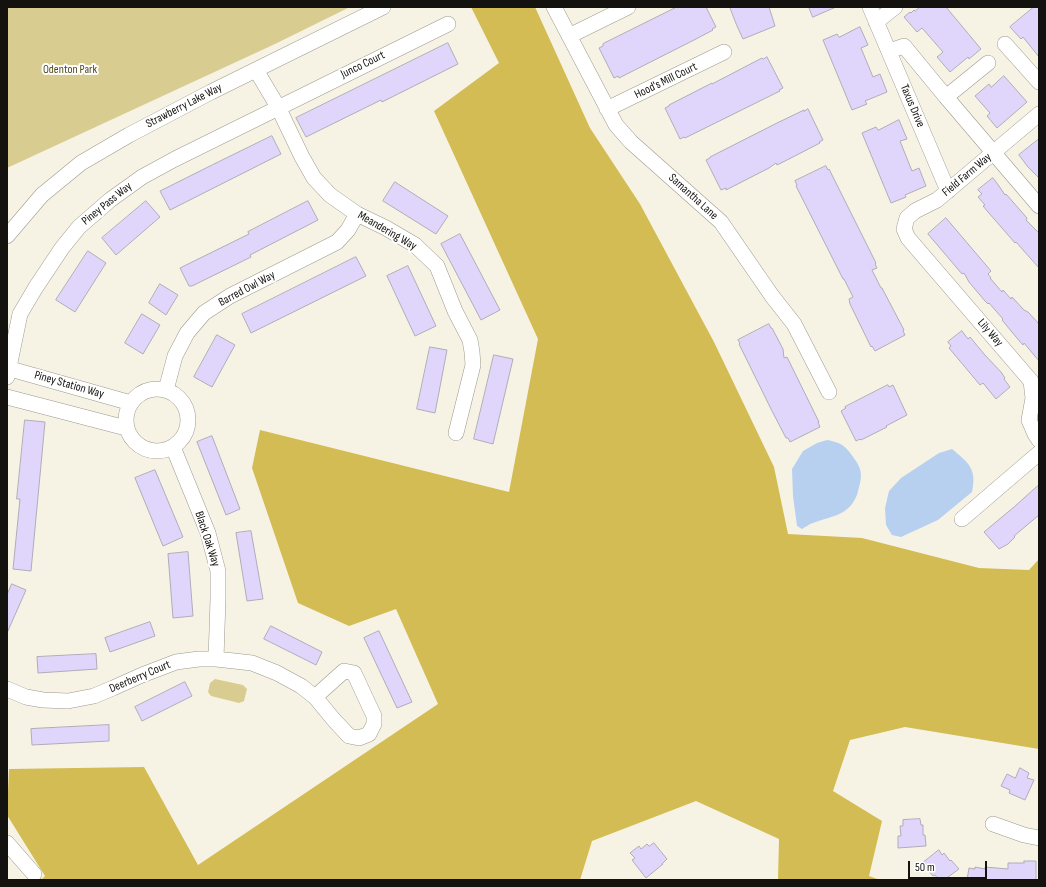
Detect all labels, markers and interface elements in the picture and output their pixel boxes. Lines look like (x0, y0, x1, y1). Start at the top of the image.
street label: Junco Court (339, 48, 387, 82)
street label: Hood's Mill Court (632, 60, 700, 102)
park label: Odenton Park (43, 63, 97, 77)
street label: Strawberry Lake Way (144, 81, 224, 131)
street label: Taxus Drive (897, 82, 927, 130)
street label: Field Farm Way (940, 150, 994, 200)
street label: Samantha Lane (665, 171, 721, 223)
street label: Piney Pass Way (79, 179, 135, 229)
street label: Meandering Way (355, 208, 419, 254)
street label: Barred Owl Way (216, 268, 278, 310)
street label: Lily Way (974, 316, 1006, 350)
street label: Piney Station Way (33, 368, 105, 402)
street label: Black Oak Way (191, 510, 223, 568)
street label: Deerberry Court (107, 658, 173, 696)
scale bar (910, 853, 989, 879)
text: 50 m (915, 860, 935, 875)

